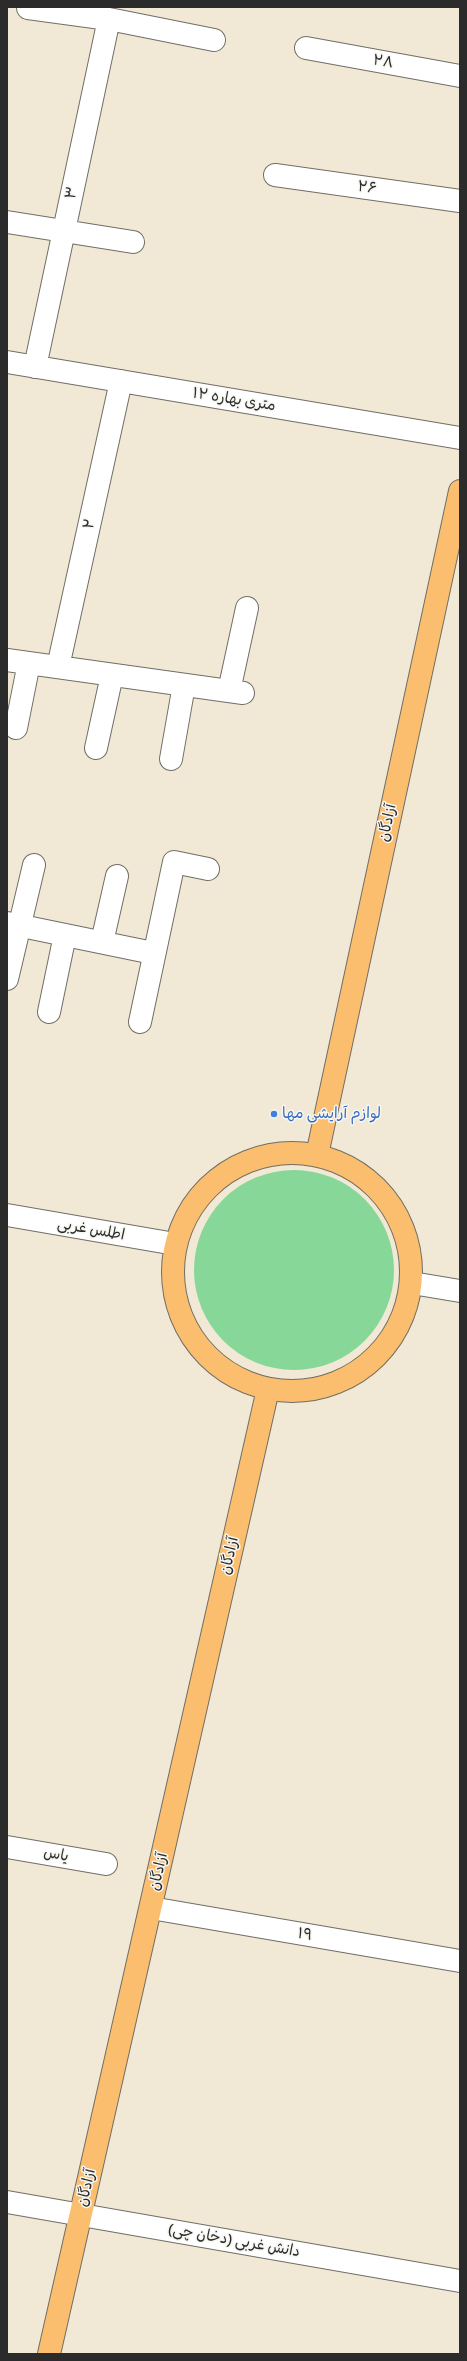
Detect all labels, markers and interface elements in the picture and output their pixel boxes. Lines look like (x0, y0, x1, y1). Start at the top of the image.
street label: ۲۸ (371, 51, 395, 73)
street label: ۲۶ (356, 178, 378, 198)
street label: ۳ (62, 185, 82, 201)
street label: ۱۲ متری بهاره (191, 385, 277, 415)
street label: ۲ (80, 517, 100, 531)
street label: آزادگان (375, 802, 401, 844)
place label: لوازم آرایشی مها (282, 1105, 381, 1123)
marker: لوازم آرایشی مها (269, 1109, 279, 1119)
street label: اطلس غربی (56, 1215, 126, 1245)
street label: آزادگان (217, 1535, 243, 1577)
street label: یاس (42, 1844, 70, 1866)
street label: آزادگان (146, 1851, 172, 1893)
street label: ۱۹ (296, 1925, 314, 1945)
street label: آزادگان (74, 2167, 100, 2209)
street label: دانش غربی (دخان چی) (167, 2221, 301, 2261)

